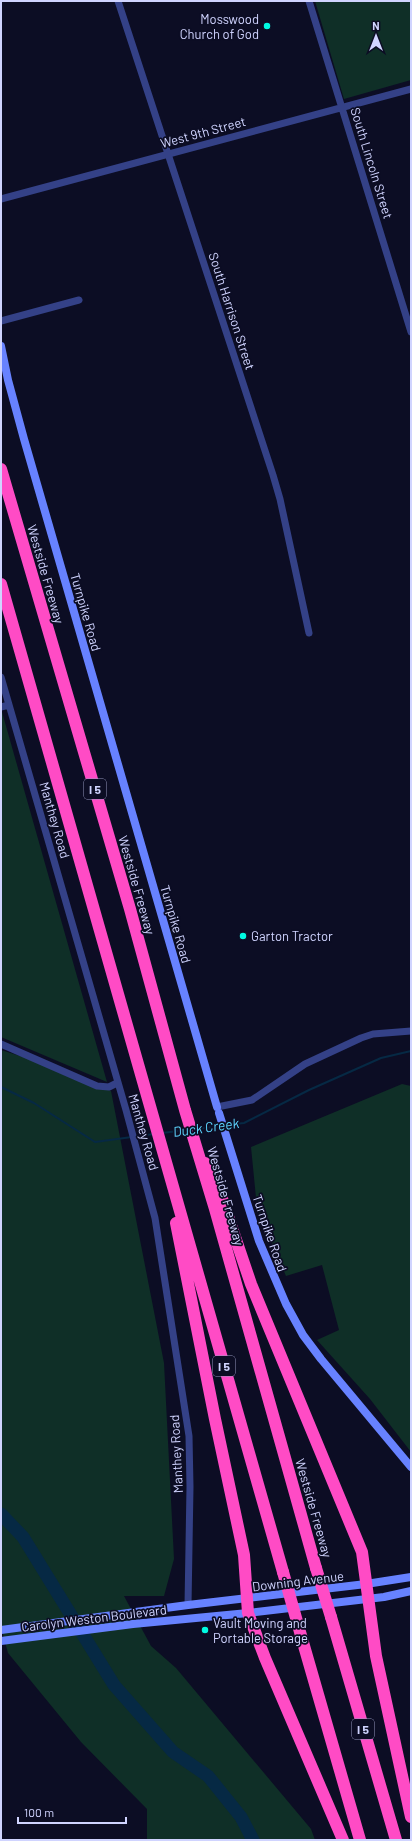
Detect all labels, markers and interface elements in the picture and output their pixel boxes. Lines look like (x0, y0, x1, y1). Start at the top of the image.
place label: Mosswood Church of God (180, 11, 259, 42)
north arrow (356, 16, 396, 56)
text: N (372, 19, 380, 32)
marker: Mosswood Church of God (262, 21, 272, 31)
street label: South Lincoln Street (347, 105, 397, 221)
street label: West 9th Street (159, 113, 247, 151)
street label: South Harrison Street (205, 250, 259, 372)
street label: Westside Freeway (24, 523, 68, 625)
street label: Turnpike Road (67, 571, 105, 653)
road number: I 5 (84, 779, 106, 799)
street label: Manthey Road (36, 780, 74, 860)
street label: Westside Freeway (115, 834, 159, 936)
street label: Turnpike Road (157, 883, 195, 965)
place label: Garton Tractor (251, 928, 333, 944)
marker: Garton Tractor (238, 931, 248, 941)
street label: Manthey Road (125, 1092, 163, 1172)
water label: Duck Creek (172, 1114, 240, 1140)
street label: Westside Freeway (204, 1145, 248, 1247)
street label: Turnpike Road (249, 1192, 291, 1274)
road number: I 5 (213, 1356, 235, 1376)
street label: Manthey Road (166, 1414, 186, 1494)
street label: Westside Freeway (292, 1457, 336, 1559)
street label: Downing Avenue (251, 1567, 345, 1595)
street label: Carolyn Weston Boulevard (20, 1601, 168, 1635)
place label: Vault Moving and Portable Storage (213, 1615, 308, 1646)
marker: Vault Moving and Portable Storage (200, 1625, 210, 1635)
road number: I 5 (352, 1719, 374, 1739)
scale bar (18, 1799, 126, 1825)
text: 100 m (24, 1805, 54, 1819)

